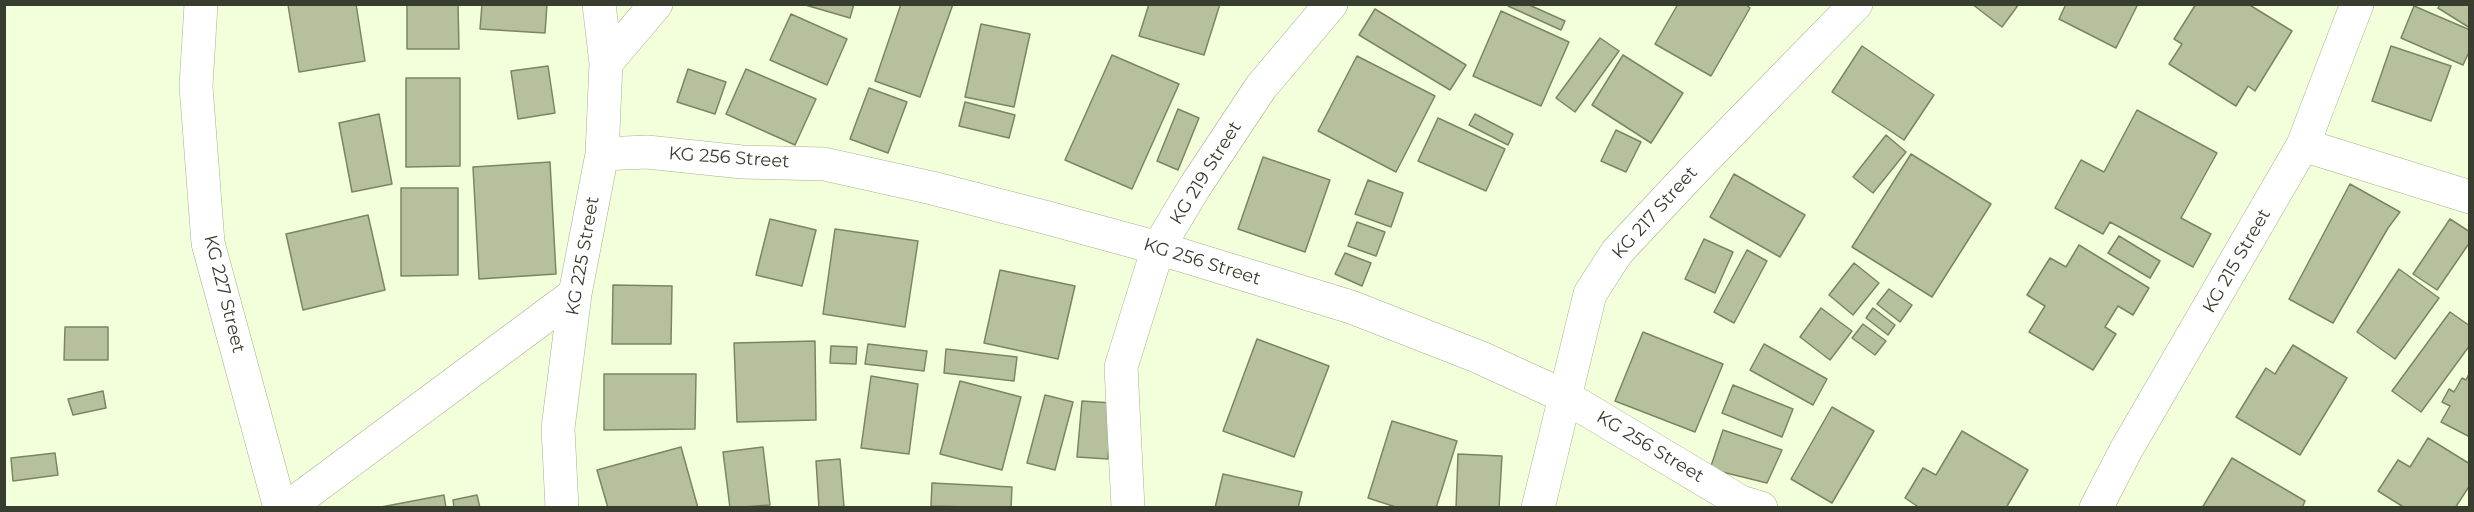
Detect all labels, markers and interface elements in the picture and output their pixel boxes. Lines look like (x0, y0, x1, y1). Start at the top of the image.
street label: KG 219 Street (1166, 117, 1246, 229)
street label: KG 256 Street (668, 143, 790, 173)
street label: KG 217 Street (1608, 162, 1702, 264)
street label: KG 225 Street (562, 195, 604, 317)
street label: KG 215 Street (2198, 205, 2276, 317)
street label: KG 227 Street (199, 233, 249, 355)
street label: KG 256 Street (1141, 234, 1263, 290)
street label: KG 256 Street (1592, 407, 1708, 487)

